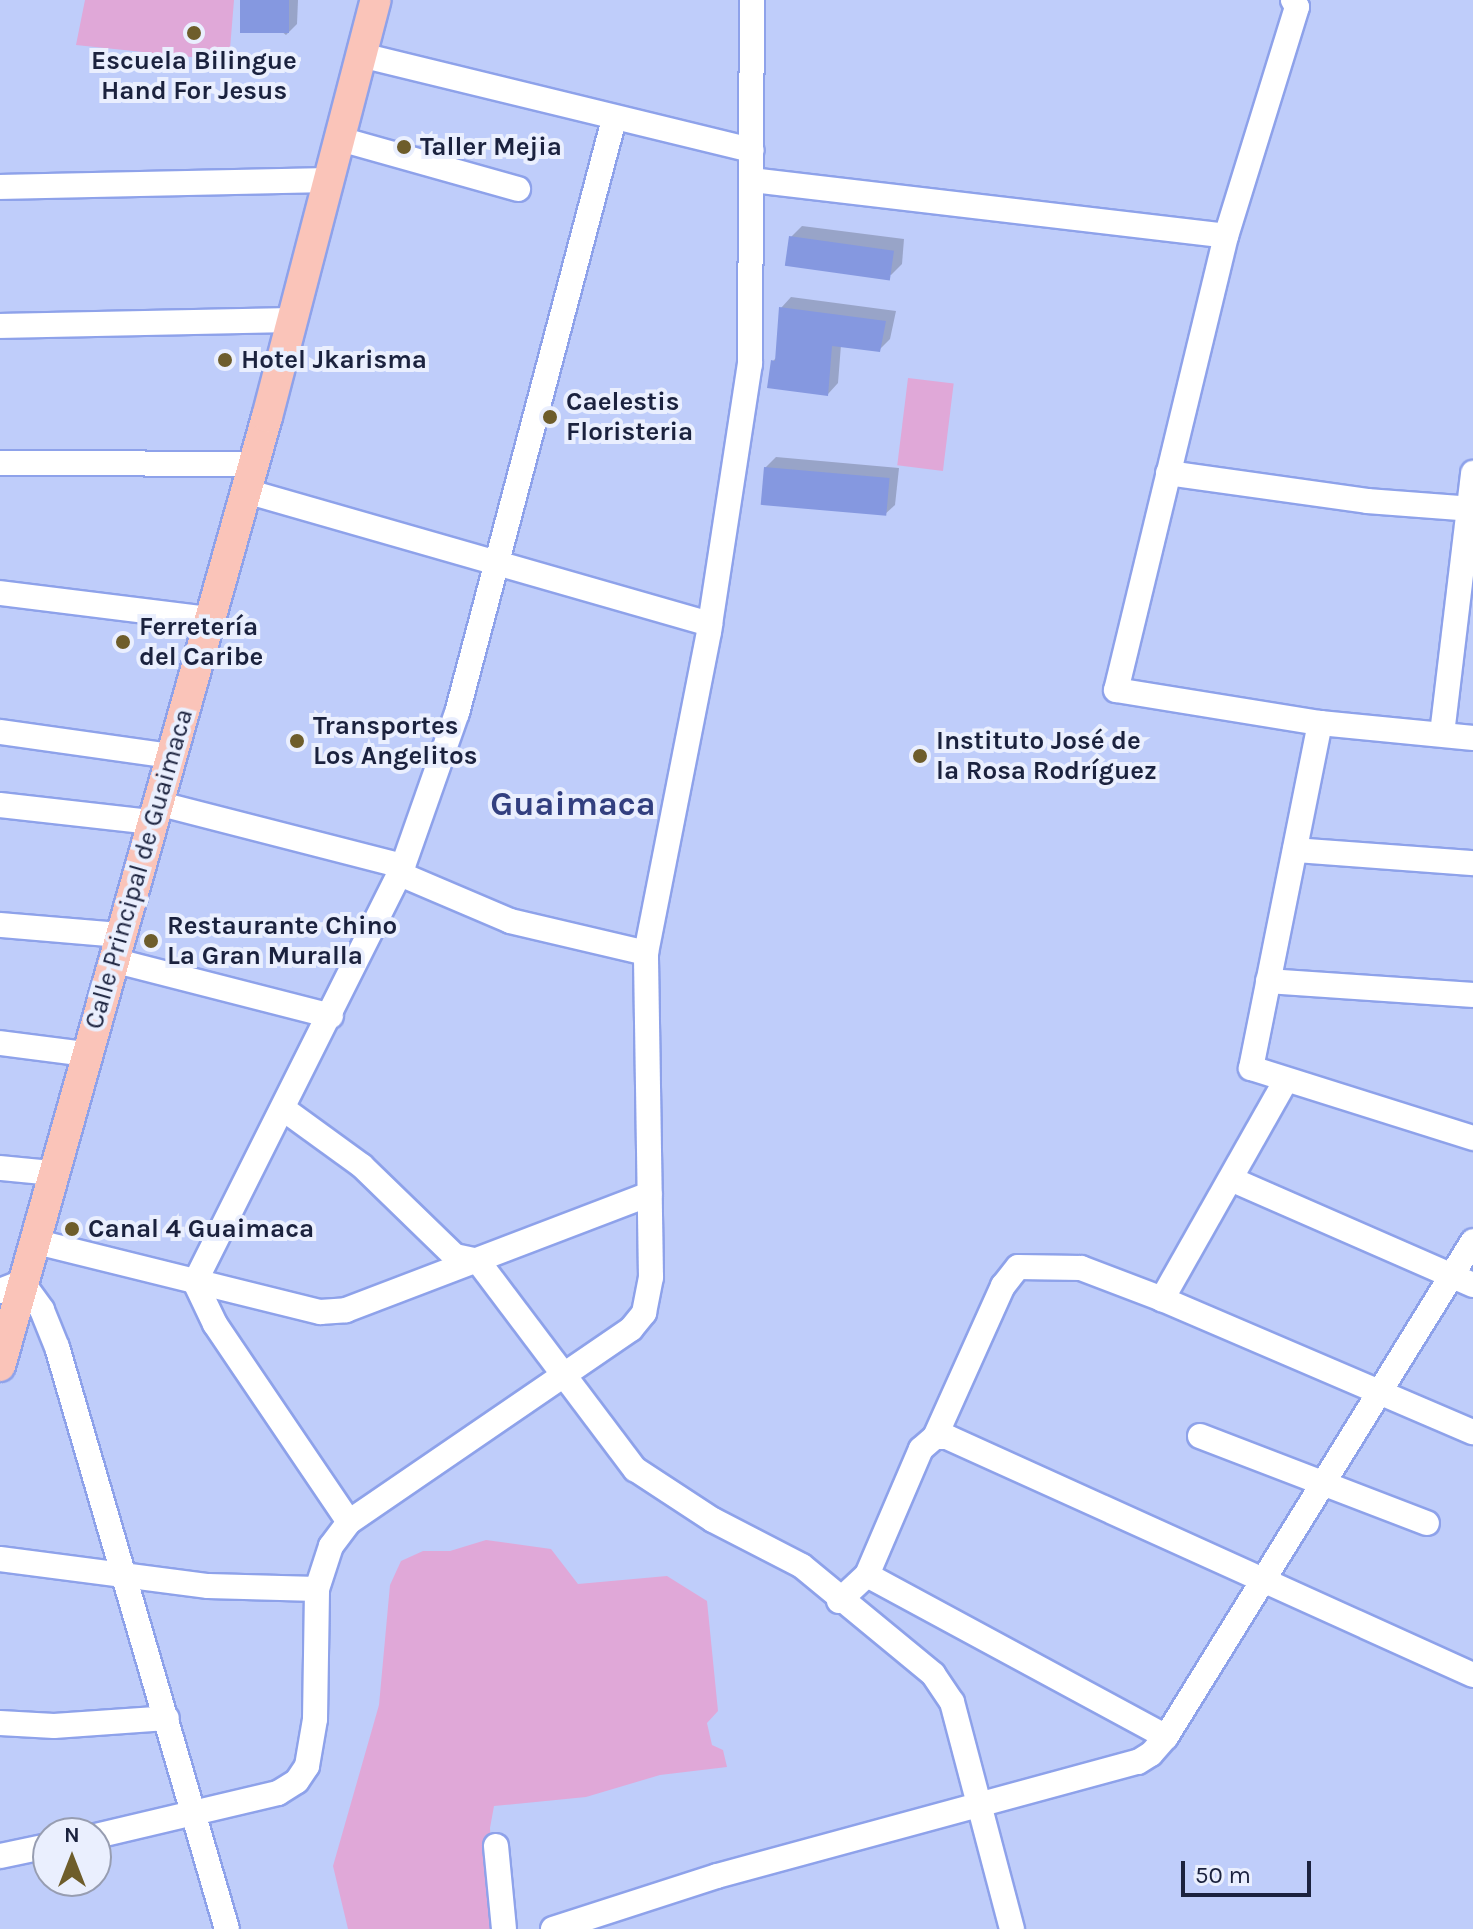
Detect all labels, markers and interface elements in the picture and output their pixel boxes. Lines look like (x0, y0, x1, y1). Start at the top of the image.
marker: Escuela Bilingue Hand For Jesus (185, 24, 203, 42)
place label: Escuela Bilingue Hand For Jesus (91, 45, 297, 106)
place label: Taller Mejia (420, 131, 562, 163)
marker: Taller Mejia (395, 138, 413, 156)
place label: Hotel Jkarisma (241, 344, 427, 376)
marker: Hotel Jkarisma (216, 351, 234, 369)
place label: Caelestis Floristeria (566, 386, 693, 448)
marker: Caelestis Floristeria (541, 408, 559, 426)
place label: Ferretería del Caribe (139, 611, 263, 672)
marker: Ferretería del Caribe (114, 633, 132, 651)
street label: Calle Principal de Guaimaca (78, 705, 200, 1033)
place label: Transportes Los Angelitos (313, 710, 477, 772)
place label: Instituto José de la Rosa Rodríguez (936, 725, 1157, 786)
marker: Transportes Los Angelitos (288, 732, 306, 750)
marker: Instituto José de la Rosa Rodríguez (911, 747, 929, 765)
district label: Guaimaca (490, 785, 656, 825)
place label: Restaurante Chino La Gran Muralla (167, 910, 397, 972)
marker: Restaurante Chino La Gran Muralla (142, 932, 160, 950)
place label: Canal 4 Guaimaca (88, 1213, 314, 1245)
marker: Canal 4 Guaimaca (63, 1220, 81, 1238)
north arrow (32, 1817, 112, 1897)
text: N (64, 1822, 80, 1848)
scale bar (1185, 1845, 1315, 1895)
text: 50 m (1195, 1861, 1251, 1889)

